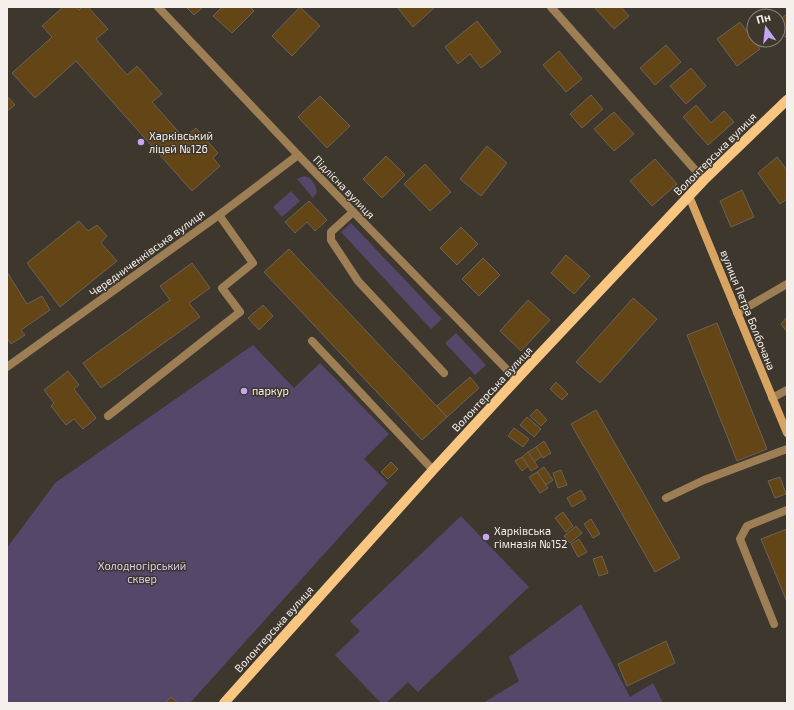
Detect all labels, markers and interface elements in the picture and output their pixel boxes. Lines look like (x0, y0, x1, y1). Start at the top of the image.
north arrow (746, 8, 786, 48)
text: Пн (755, 10, 772, 26)
street label: Волонтерська вулиця (671, 110, 759, 198)
place label: Харківський ліцей №126 (149, 129, 213, 155)
marker: Харківський ліцей №126 (136, 137, 146, 147)
street label: Підлісна вулиця (310, 152, 378, 222)
street label: Чередниченківська вулиця (86, 206, 208, 300)
street label: вулиця Петра Болбочана (717, 248, 779, 372)
street label: Волонтерська вулиця (449, 343, 535, 435)
place label: паркур (252, 384, 289, 398)
marker: паркур (239, 386, 249, 396)
place label: Харківська гімназія №152 (494, 524, 567, 550)
marker: Харківська гімназія №152 (481, 532, 491, 542)
park label: Холодногірський сквер (98, 559, 186, 585)
street label: Волонтерська вулиця (231, 583, 317, 675)

